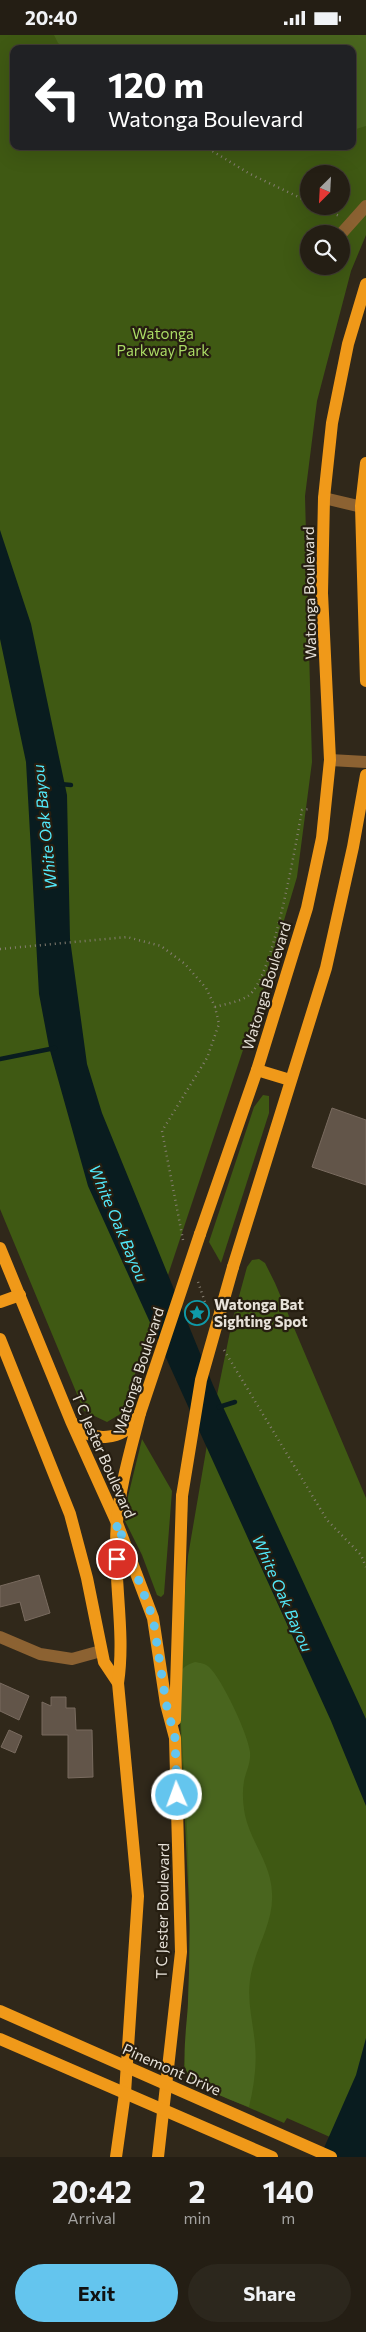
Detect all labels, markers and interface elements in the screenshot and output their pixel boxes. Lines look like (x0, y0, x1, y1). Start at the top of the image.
text: 20:40 (25, 6, 78, 29)
text: 120 m (108, 62, 204, 105)
icon: left (25, 65, 90, 130)
text: Watonga Boulevard (108, 105, 303, 132)
north arrow (300, 165, 350, 215)
map controls (300, 165, 350, 275)
button: search (300, 225, 350, 275)
park label: Watonga Parkway Park (117, 324, 209, 359)
street label: Watonga Boulevard (299, 526, 319, 660)
water label: White Oak Bayou (28, 763, 60, 891)
street label: Watonga Boulevard (238, 920, 294, 1052)
water label: White Oak Bayou (86, 1161, 152, 1285)
place label: Watonga Bat Sighting Spot (214, 1295, 308, 1330)
place icon: Watonga Bat Sighting Spot (184, 1300, 210, 1326)
street label: Watonga Boulevard (109, 1305, 167, 1437)
street label: T C Jester Boulevard (68, 1389, 140, 1521)
water label: White Oak Bayou (249, 1532, 317, 1654)
pin (96, 1538, 138, 1580)
icon: arrive (103, 1545, 131, 1573)
position arrow (150, 1768, 202, 1820)
street label: T C Jester Boulevard (152, 1843, 172, 1979)
street label: Pinemont Drive (120, 2039, 224, 2099)
text: 20:42 (52, 2172, 132, 2209)
text: 2 (189, 2172, 206, 2209)
text: 140 (262, 2172, 314, 2209)
text: Arrival (68, 2208, 116, 2227)
text: min (183, 2208, 211, 2227)
text: m (281, 2208, 295, 2227)
button: Exit (15, 2264, 178, 2322)
button: Share (188, 2264, 351, 2322)

